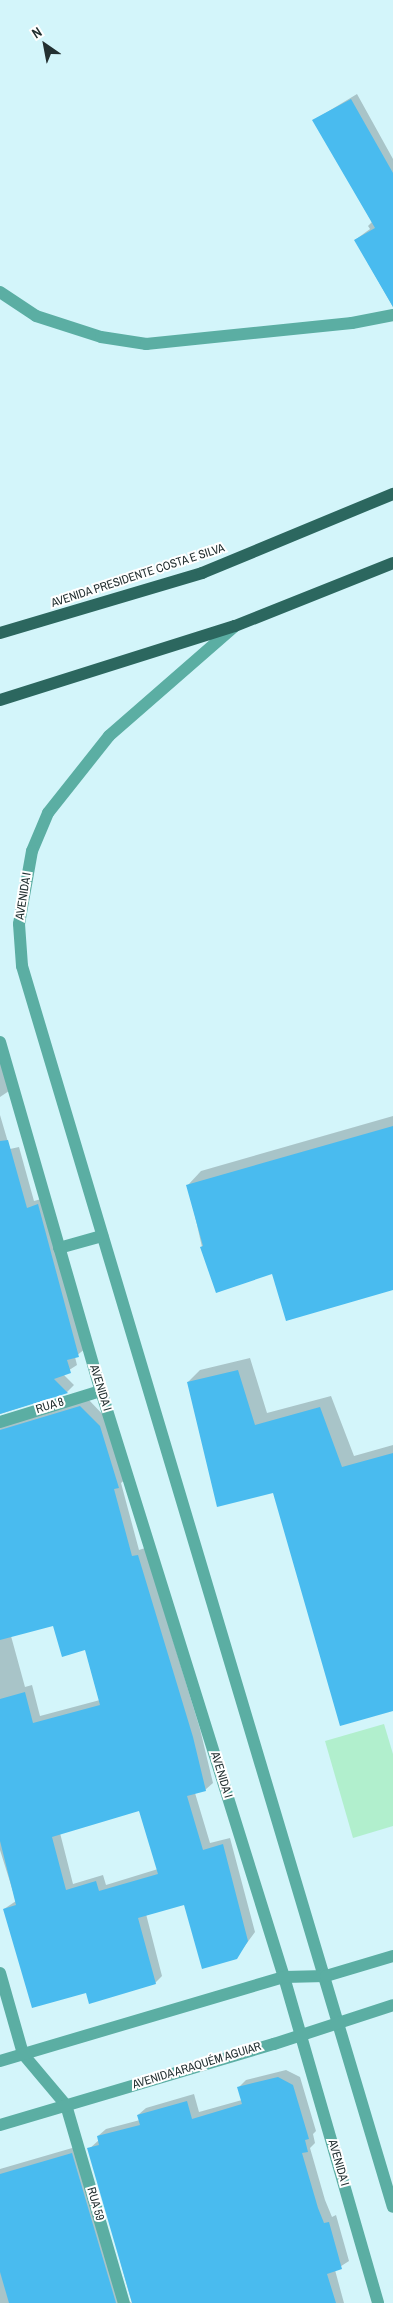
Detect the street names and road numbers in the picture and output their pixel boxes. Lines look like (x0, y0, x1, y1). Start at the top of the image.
street label: AVENIDA PRESIDENTE COSTA E SILVA (49, 541, 227, 611)
street label: AVENIDA I (13, 871, 35, 921)
street label: AVENIDA I (86, 1363, 114, 1413)
street label: RUA 8 (34, 1395, 66, 1417)
street label: AVENIDA I (207, 1750, 235, 1800)
street label: AVENIDA ARAQUÉM AGUIAR (130, 2039, 264, 2093)
street label: AVENIDA I (324, 2138, 352, 2188)
street label: RUA 59 (83, 2185, 107, 2223)

